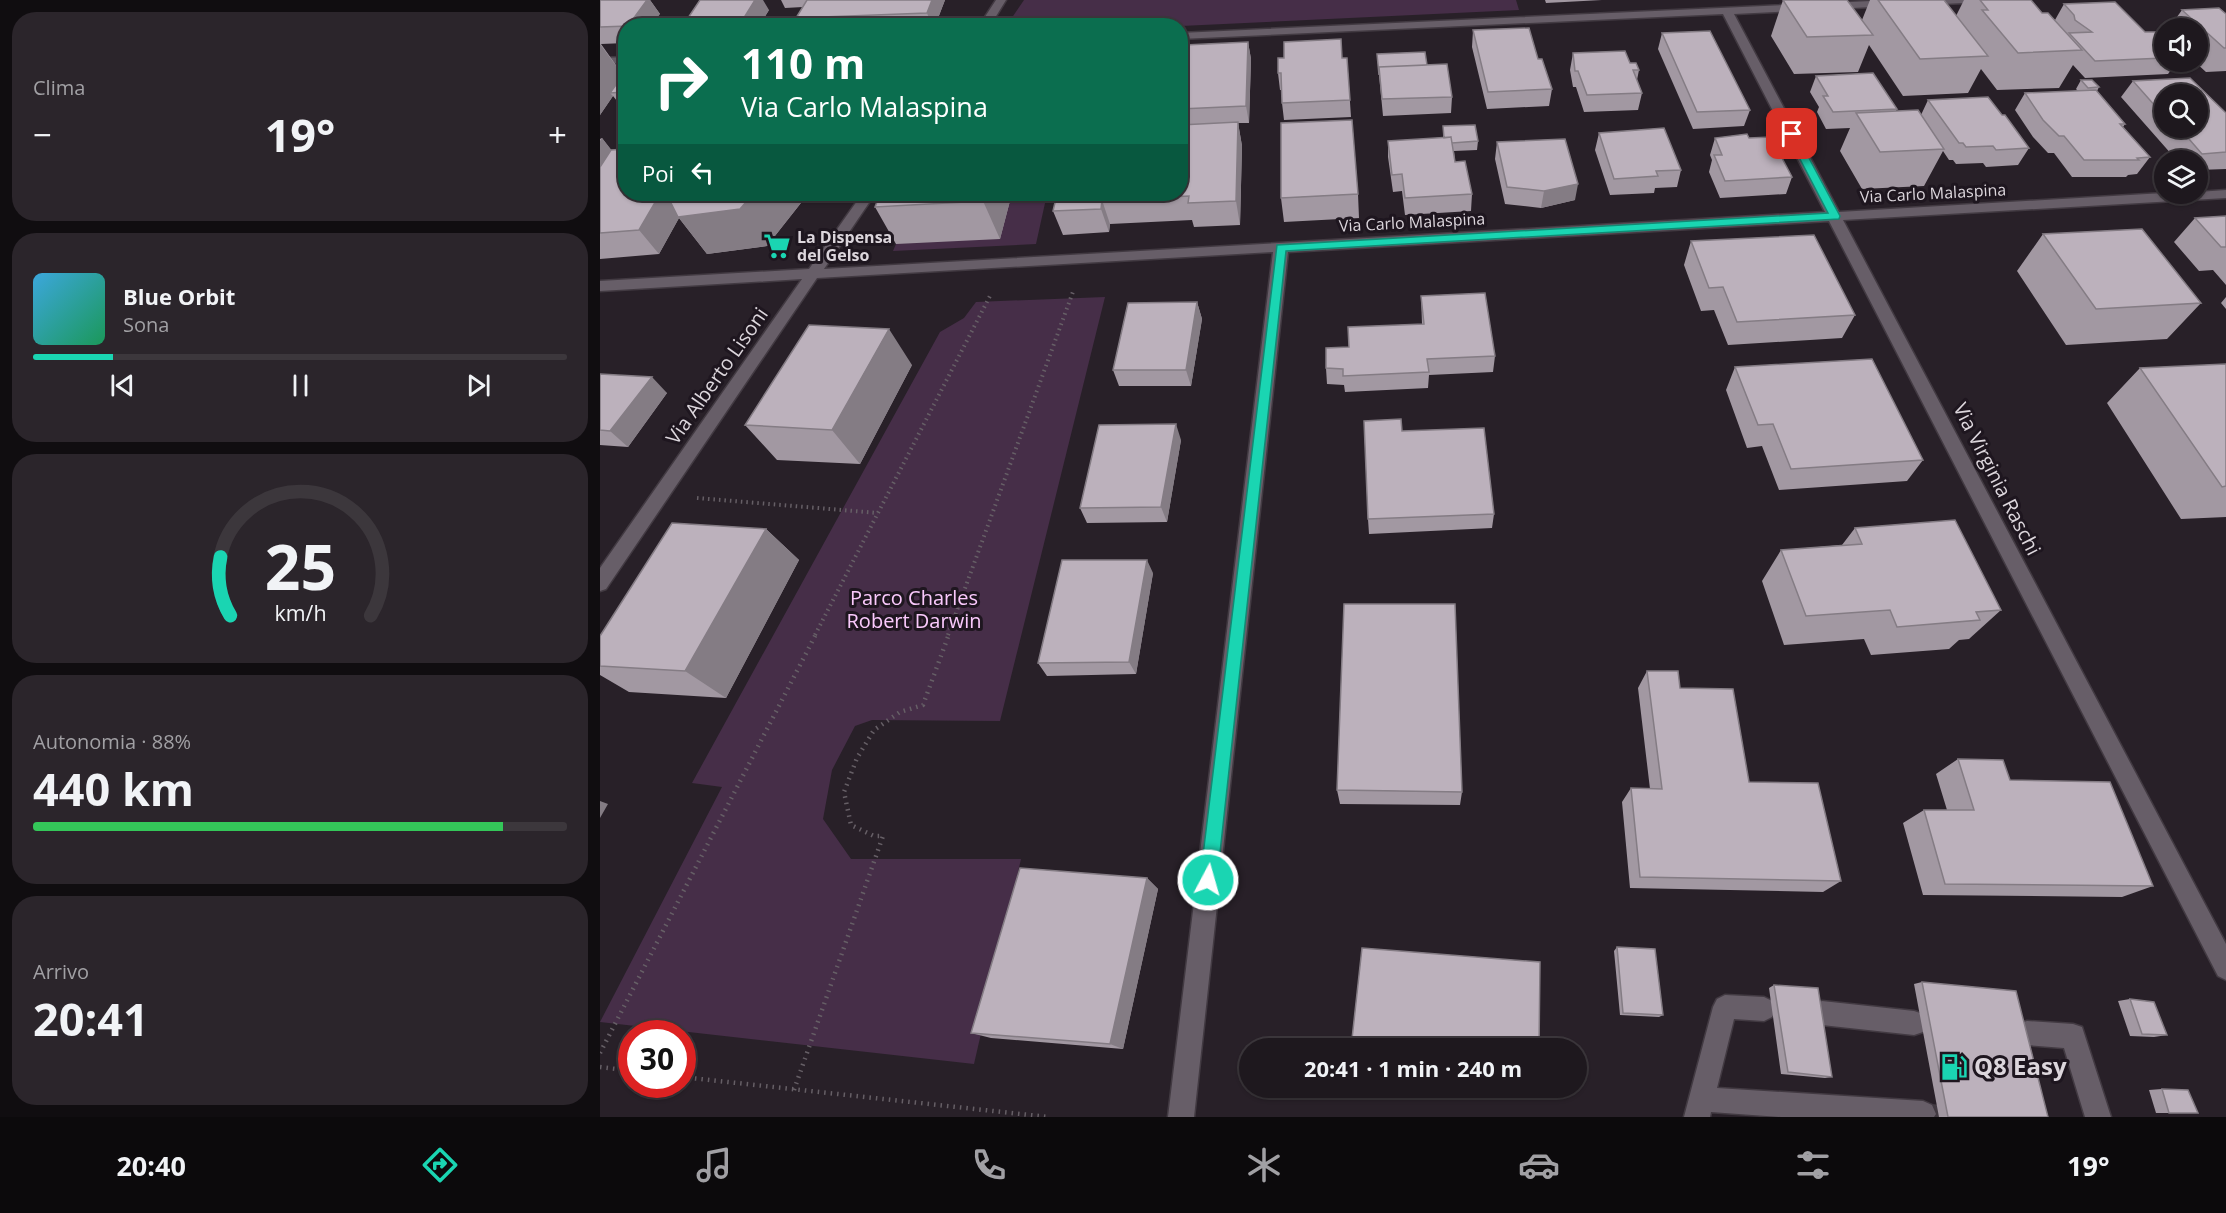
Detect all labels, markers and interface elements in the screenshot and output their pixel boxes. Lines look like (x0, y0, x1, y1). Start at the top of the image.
map controls (2154, 18, 2208, 204)
button: sound (2154, 18, 2208, 72)
text: 110 m (741, 34, 865, 91)
icon: right (642, 42, 720, 120)
text: Clima (33, 74, 85, 101)
button: search (2154, 84, 2208, 138)
text: Via Carlo Malaspina (741, 88, 988, 125)
text: 19° (265, 104, 335, 165)
pin (1766, 108, 1817, 159)
text: − (33, 112, 52, 157)
text: + (548, 112, 567, 157)
icon: arrive (1775, 117, 1808, 150)
button: layers (2154, 150, 2208, 204)
icon: left (686, 156, 719, 189)
text: Poi (642, 158, 674, 188)
street label: Via Carlo Malaspina (1859, 178, 2007, 208)
street label: Via Carlo Malaspina (1338, 207, 1486, 237)
place label: La Dispensa del Gelso (797, 226, 892, 266)
supermarket icon: La Dispensa del Gelso (762, 231, 792, 261)
text: Blue Orbit (123, 281, 235, 311)
street label: Via Alberto Lisoni (659, 302, 774, 450)
text: Sona (123, 311, 169, 338)
icon: previous (106, 369, 139, 402)
icon: pause (284, 369, 317, 402)
icon: next (462, 369, 495, 402)
street label: Via Virginia Raschi (1947, 398, 2048, 560)
text: 25 (264, 523, 336, 608)
park label: Parco Charles Robert Darwin (847, 584, 981, 634)
text: km/h (274, 598, 326, 627)
text: Autonomia · 88% (33, 728, 191, 755)
text: 440 km (33, 758, 194, 819)
position arrow (1176, 848, 1240, 912)
text: Arrivo (33, 958, 89, 985)
text: 20:41 (33, 988, 149, 1049)
speed limit sign: 30 (618, 1020, 696, 1098)
place label: Q8 Easy (1974, 1049, 2067, 1082)
fuel station icon: Q8 Easy (1939, 1052, 1969, 1082)
text: 20:41 · 1 min · 240 m (1304, 1053, 1522, 1083)
icon: directions (419, 1144, 461, 1186)
icon: music (693, 1144, 735, 1186)
icon: phone (968, 1144, 1010, 1186)
icon: climate (1243, 1144, 1285, 1186)
icon: car (1518, 1144, 1560, 1186)
icon: filters (1792, 1144, 1834, 1186)
text: 20:40 (116, 1147, 186, 1184)
text: 19° (2067, 1147, 2110, 1184)

